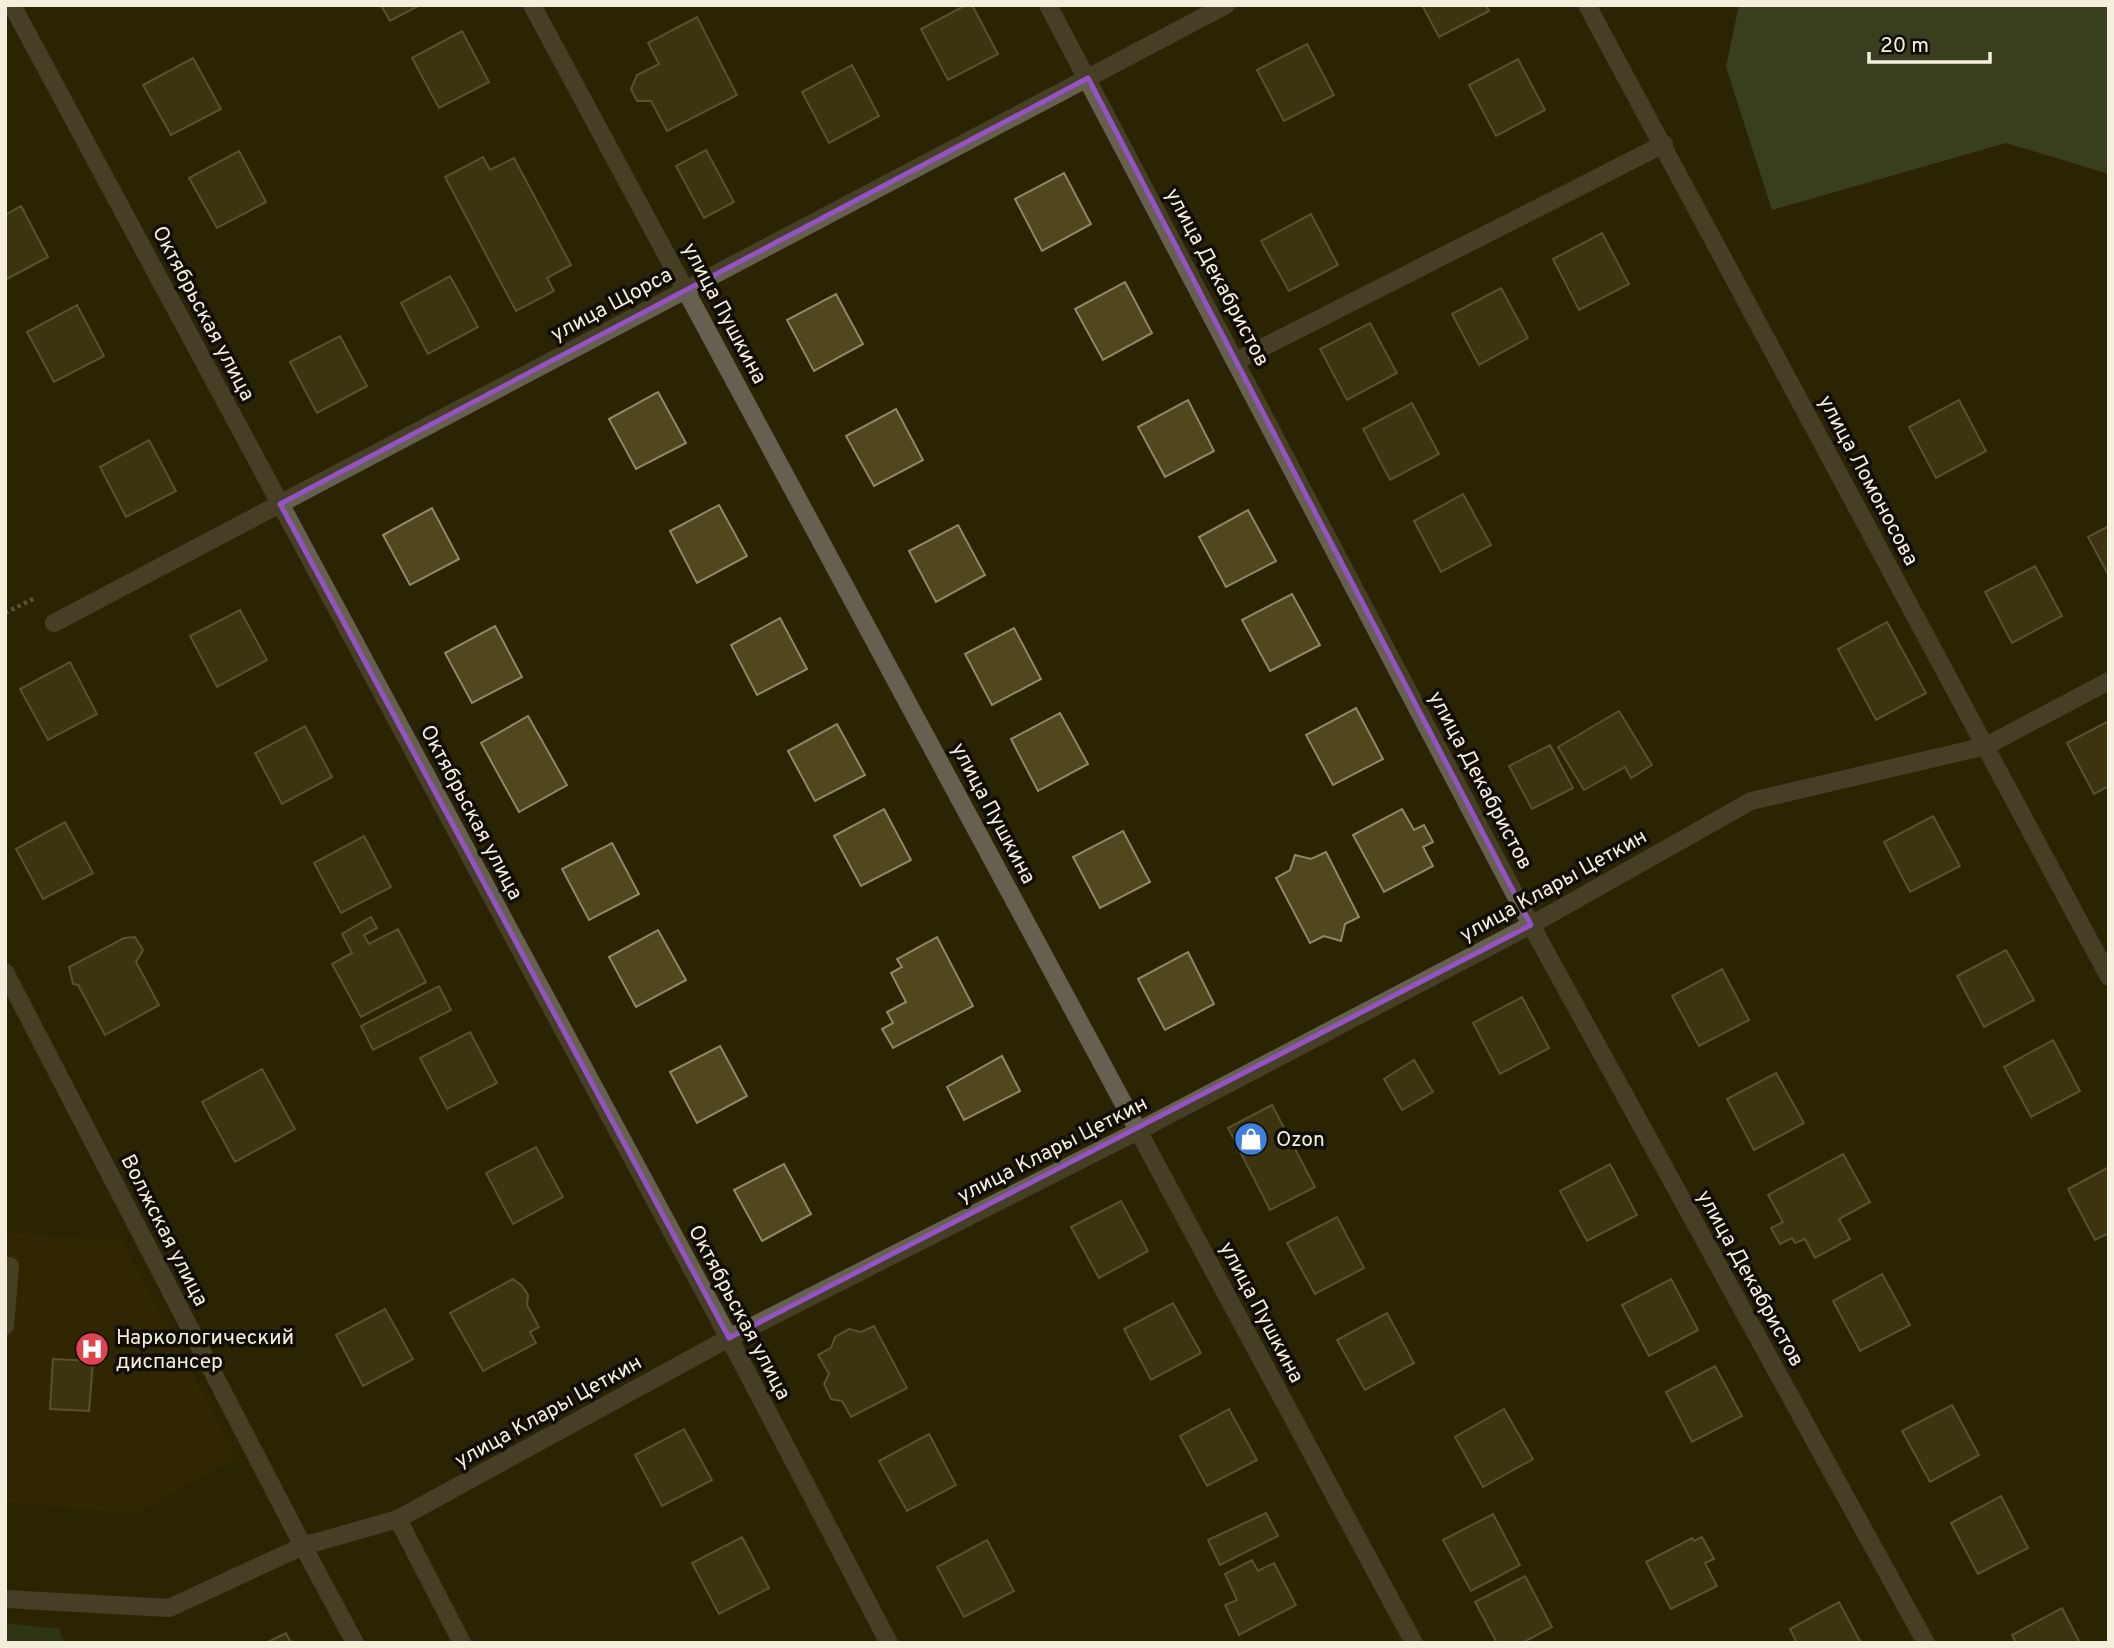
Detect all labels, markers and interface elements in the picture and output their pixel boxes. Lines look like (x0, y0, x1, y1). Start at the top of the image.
scale bar (1869, 21, 1990, 65)
text: 20 m (1880, 33, 1929, 60)
street label: улица Декабристов (1158, 184, 1275, 372)
street label: Октябрьская улица (145, 221, 260, 406)
street label: улица Пушкина (675, 238, 772, 389)
street label: улица Щорса (546, 262, 677, 349)
street label: улица Ломоносова (1811, 391, 1924, 571)
street label: улица Декабристов (1421, 687, 1538, 875)
street label: Октябрьская улица (413, 720, 528, 905)
street label: улица Пушкина (944, 738, 1041, 889)
street label: улица Клары Цеткин (1455, 824, 1652, 949)
street label: улица Клары Цеткин (953, 1091, 1152, 1210)
shop icon: Ozon (1232, 1120, 1270, 1158)
place label: Ozon (1276, 1127, 1325, 1154)
street label: Волжская улица (114, 1150, 214, 1311)
street label: улица Декабристов (1690, 1185, 1810, 1372)
street label: Октябрьская улица (681, 1220, 796, 1405)
street label: улица Пушкина (1212, 1237, 1309, 1388)
place label: Наркологический диспансер (116, 1325, 294, 1376)
hospital icon: Наркологический диспансер (73, 1330, 111, 1368)
street label: улица Клары Цеткин (450, 1350, 647, 1475)

